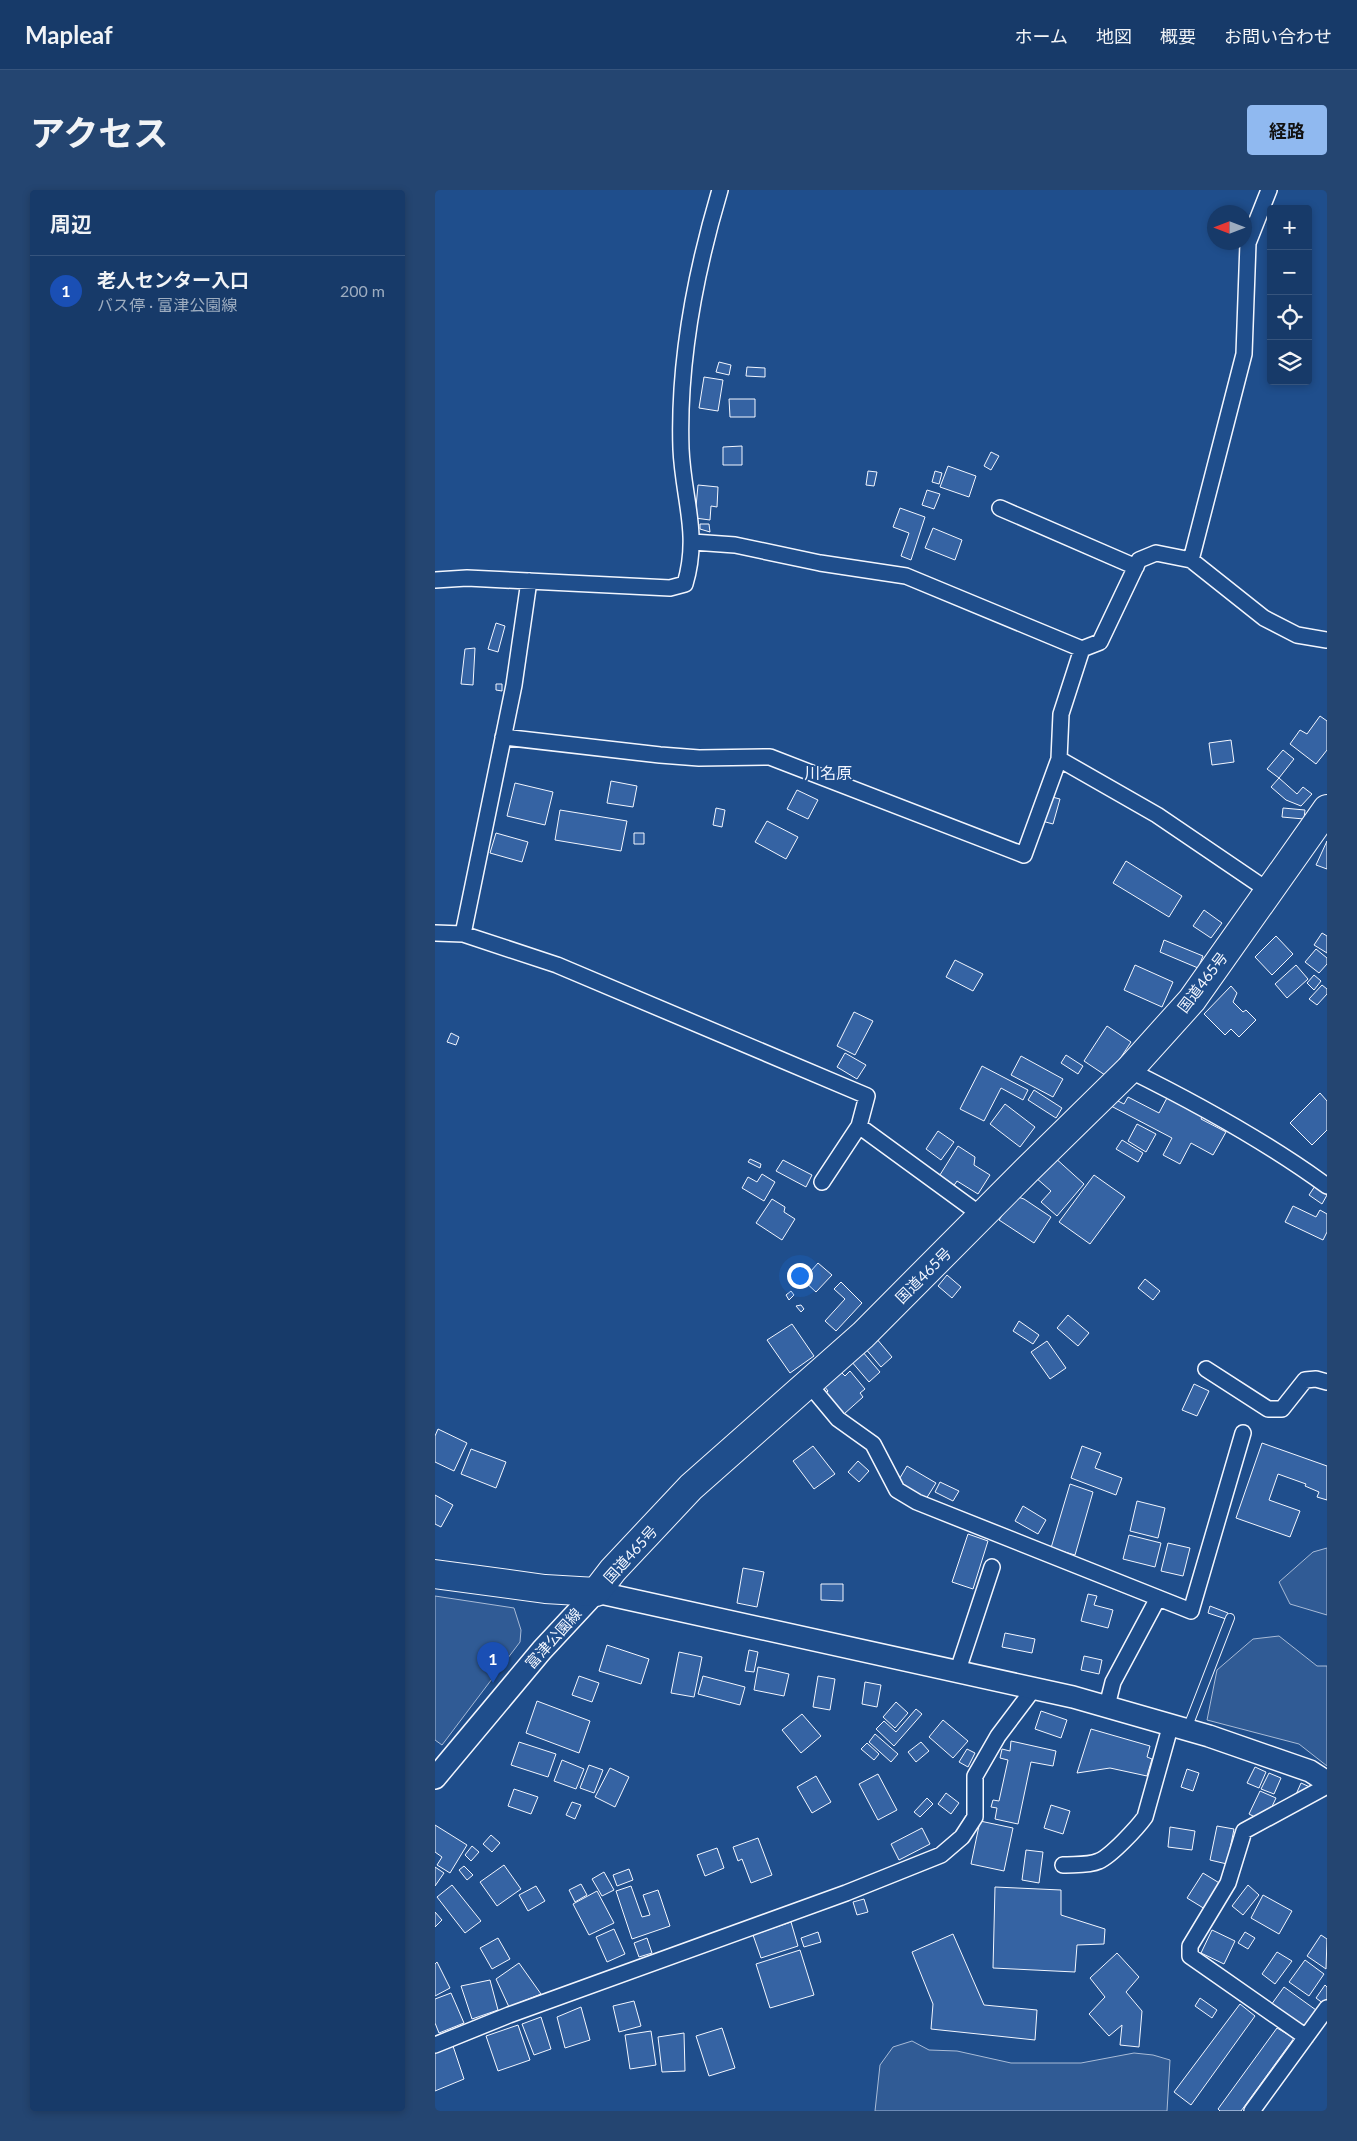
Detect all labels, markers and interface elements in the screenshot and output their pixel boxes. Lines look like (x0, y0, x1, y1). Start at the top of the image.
text: Mapleaf (25, 20, 113, 49)
text: ホーム (1015, 25, 1068, 47)
text: 地図 (1096, 25, 1132, 47)
text: 概要 (1160, 25, 1196, 47)
text: お問い合わせ (1224, 25, 1332, 47)
button: 経路 (1247, 105, 1327, 155)
text: アクセス (30, 111, 168, 153)
north arrow (1207, 205, 1252, 250)
map controls (1267, 205, 1312, 385)
button: + (1267, 205, 1312, 250)
text: 周辺 (50, 211, 92, 236)
button: − (1267, 250, 1312, 295)
text: 老人センター入口 (97, 268, 249, 291)
text: 1 (61, 281, 71, 300)
text: 200 m (340, 281, 385, 300)
text: バス停 · 富津公園線 (97, 295, 237, 314)
button: locate (1267, 295, 1312, 340)
button: layers (1267, 340, 1312, 385)
district label: 川名原 (804, 763, 852, 782)
street label: 国道465号 (1173, 948, 1231, 1016)
street label: 国道465号 (891, 1243, 955, 1307)
your location (787, 1263, 813, 1289)
street label: 国道465号 (600, 1522, 660, 1586)
street label: 富津公園線 (521, 1604, 585, 1672)
pin: 1 (477, 1642, 509, 1683)

